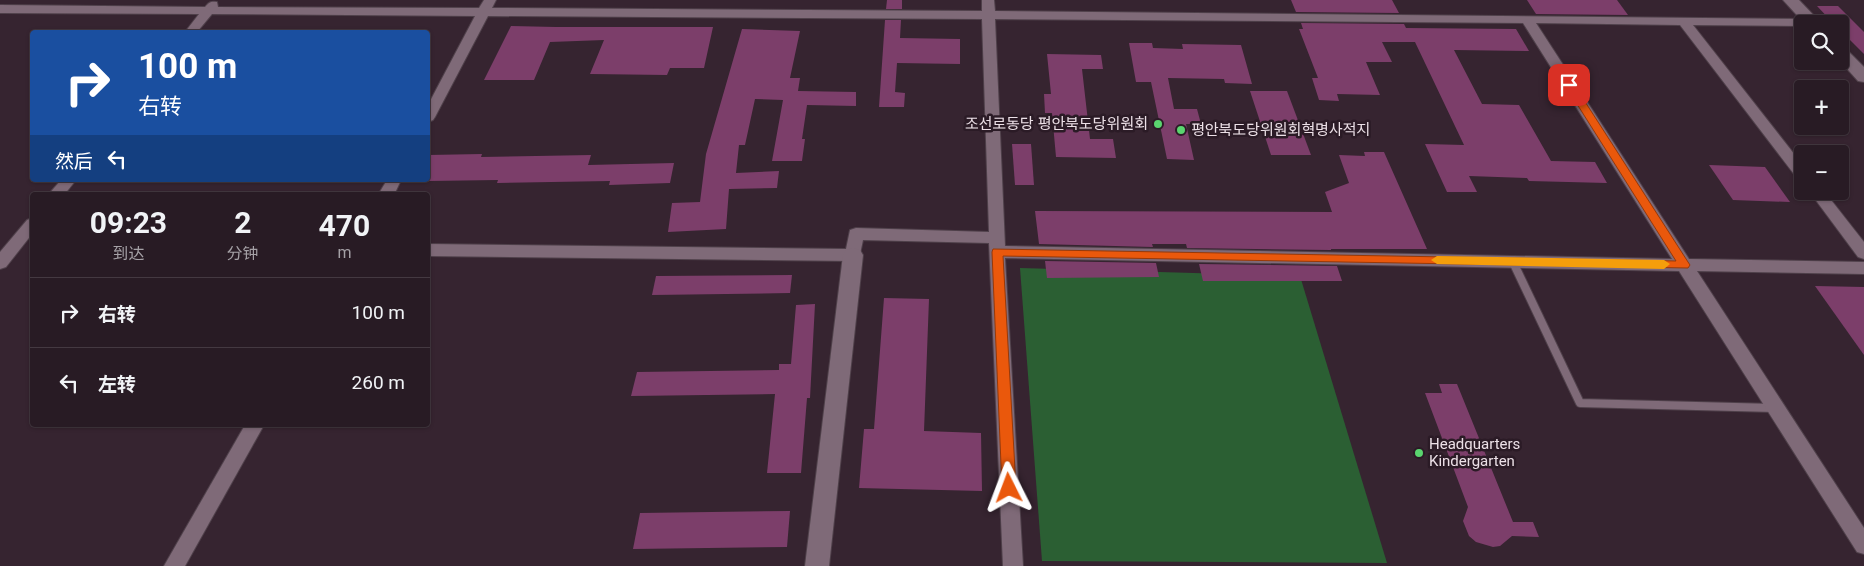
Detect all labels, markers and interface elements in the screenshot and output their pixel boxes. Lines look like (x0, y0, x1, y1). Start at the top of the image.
map controls (1794, 15, 1849, 200)
button: search (1794, 15, 1849, 70)
text: 100 m (138, 46, 237, 87)
icon: right (55, 50, 120, 115)
pin (1548, 64, 1590, 106)
icon: arrive (1555, 71, 1583, 99)
button: + (1794, 80, 1849, 135)
text: 右转 (138, 94, 182, 119)
place label: 조선로동당 평안북도당위원회 (965, 115, 1148, 133)
marker: 조선로동당 평안북도당위원회 (1152, 118, 1164, 130)
place label: 평안북도당위원회혁명사적지 (1191, 121, 1370, 139)
marker: 평안북도당위원회혁명사적지 (1175, 124, 1187, 136)
icon: left (103, 145, 131, 173)
button: − (1794, 145, 1849, 200)
text: 然后 (55, 150, 93, 173)
text: 09:23 (90, 205, 167, 240)
text: 2 (234, 205, 251, 240)
text: 470 (319, 208, 370, 243)
text: m (337, 243, 351, 262)
text: 到达 (112, 244, 144, 263)
text: 分钟 (227, 244, 259, 263)
icon: right (55, 299, 83, 327)
text: 100 m (352, 301, 405, 324)
text: 右转 (98, 303, 136, 326)
icon: left (55, 369, 83, 397)
text: 260 m (352, 371, 405, 394)
text: 左转 (98, 373, 136, 396)
place label: Headquarters Kindergarten (1429, 435, 1520, 470)
marker: Headquarters Kindergarten (1413, 447, 1425, 459)
position arrow (982, 461, 1034, 513)

